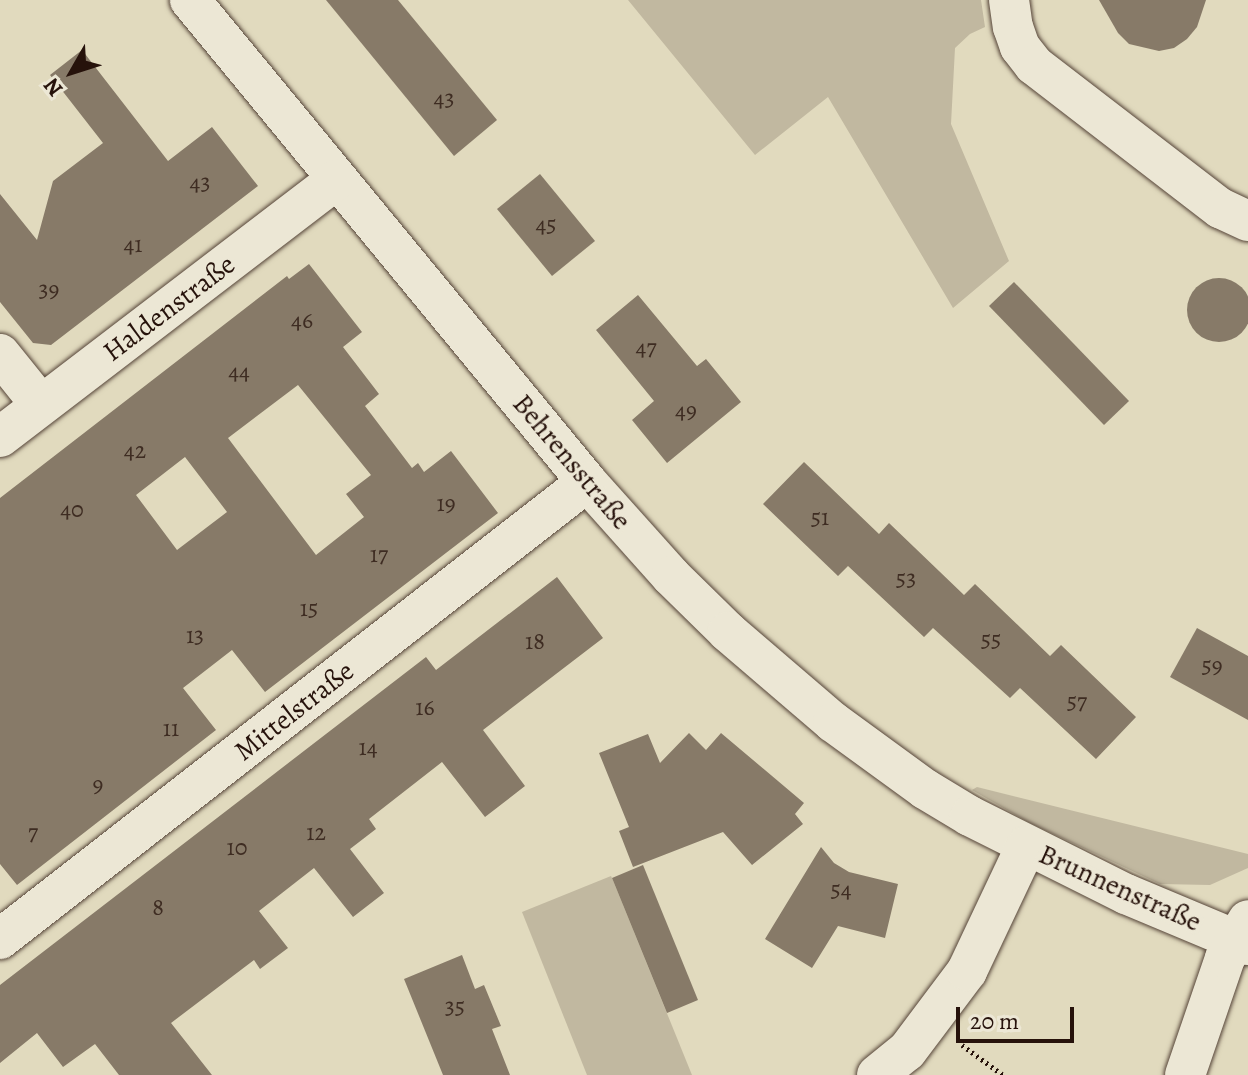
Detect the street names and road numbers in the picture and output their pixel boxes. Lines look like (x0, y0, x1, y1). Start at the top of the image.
street label: Haldenstraße (96, 248, 242, 368)
street label: Behrensstraße (506, 387, 638, 537)
street label: Mittelstraße (228, 654, 360, 768)
street label: Brunnenstraße (1034, 837, 1206, 939)

